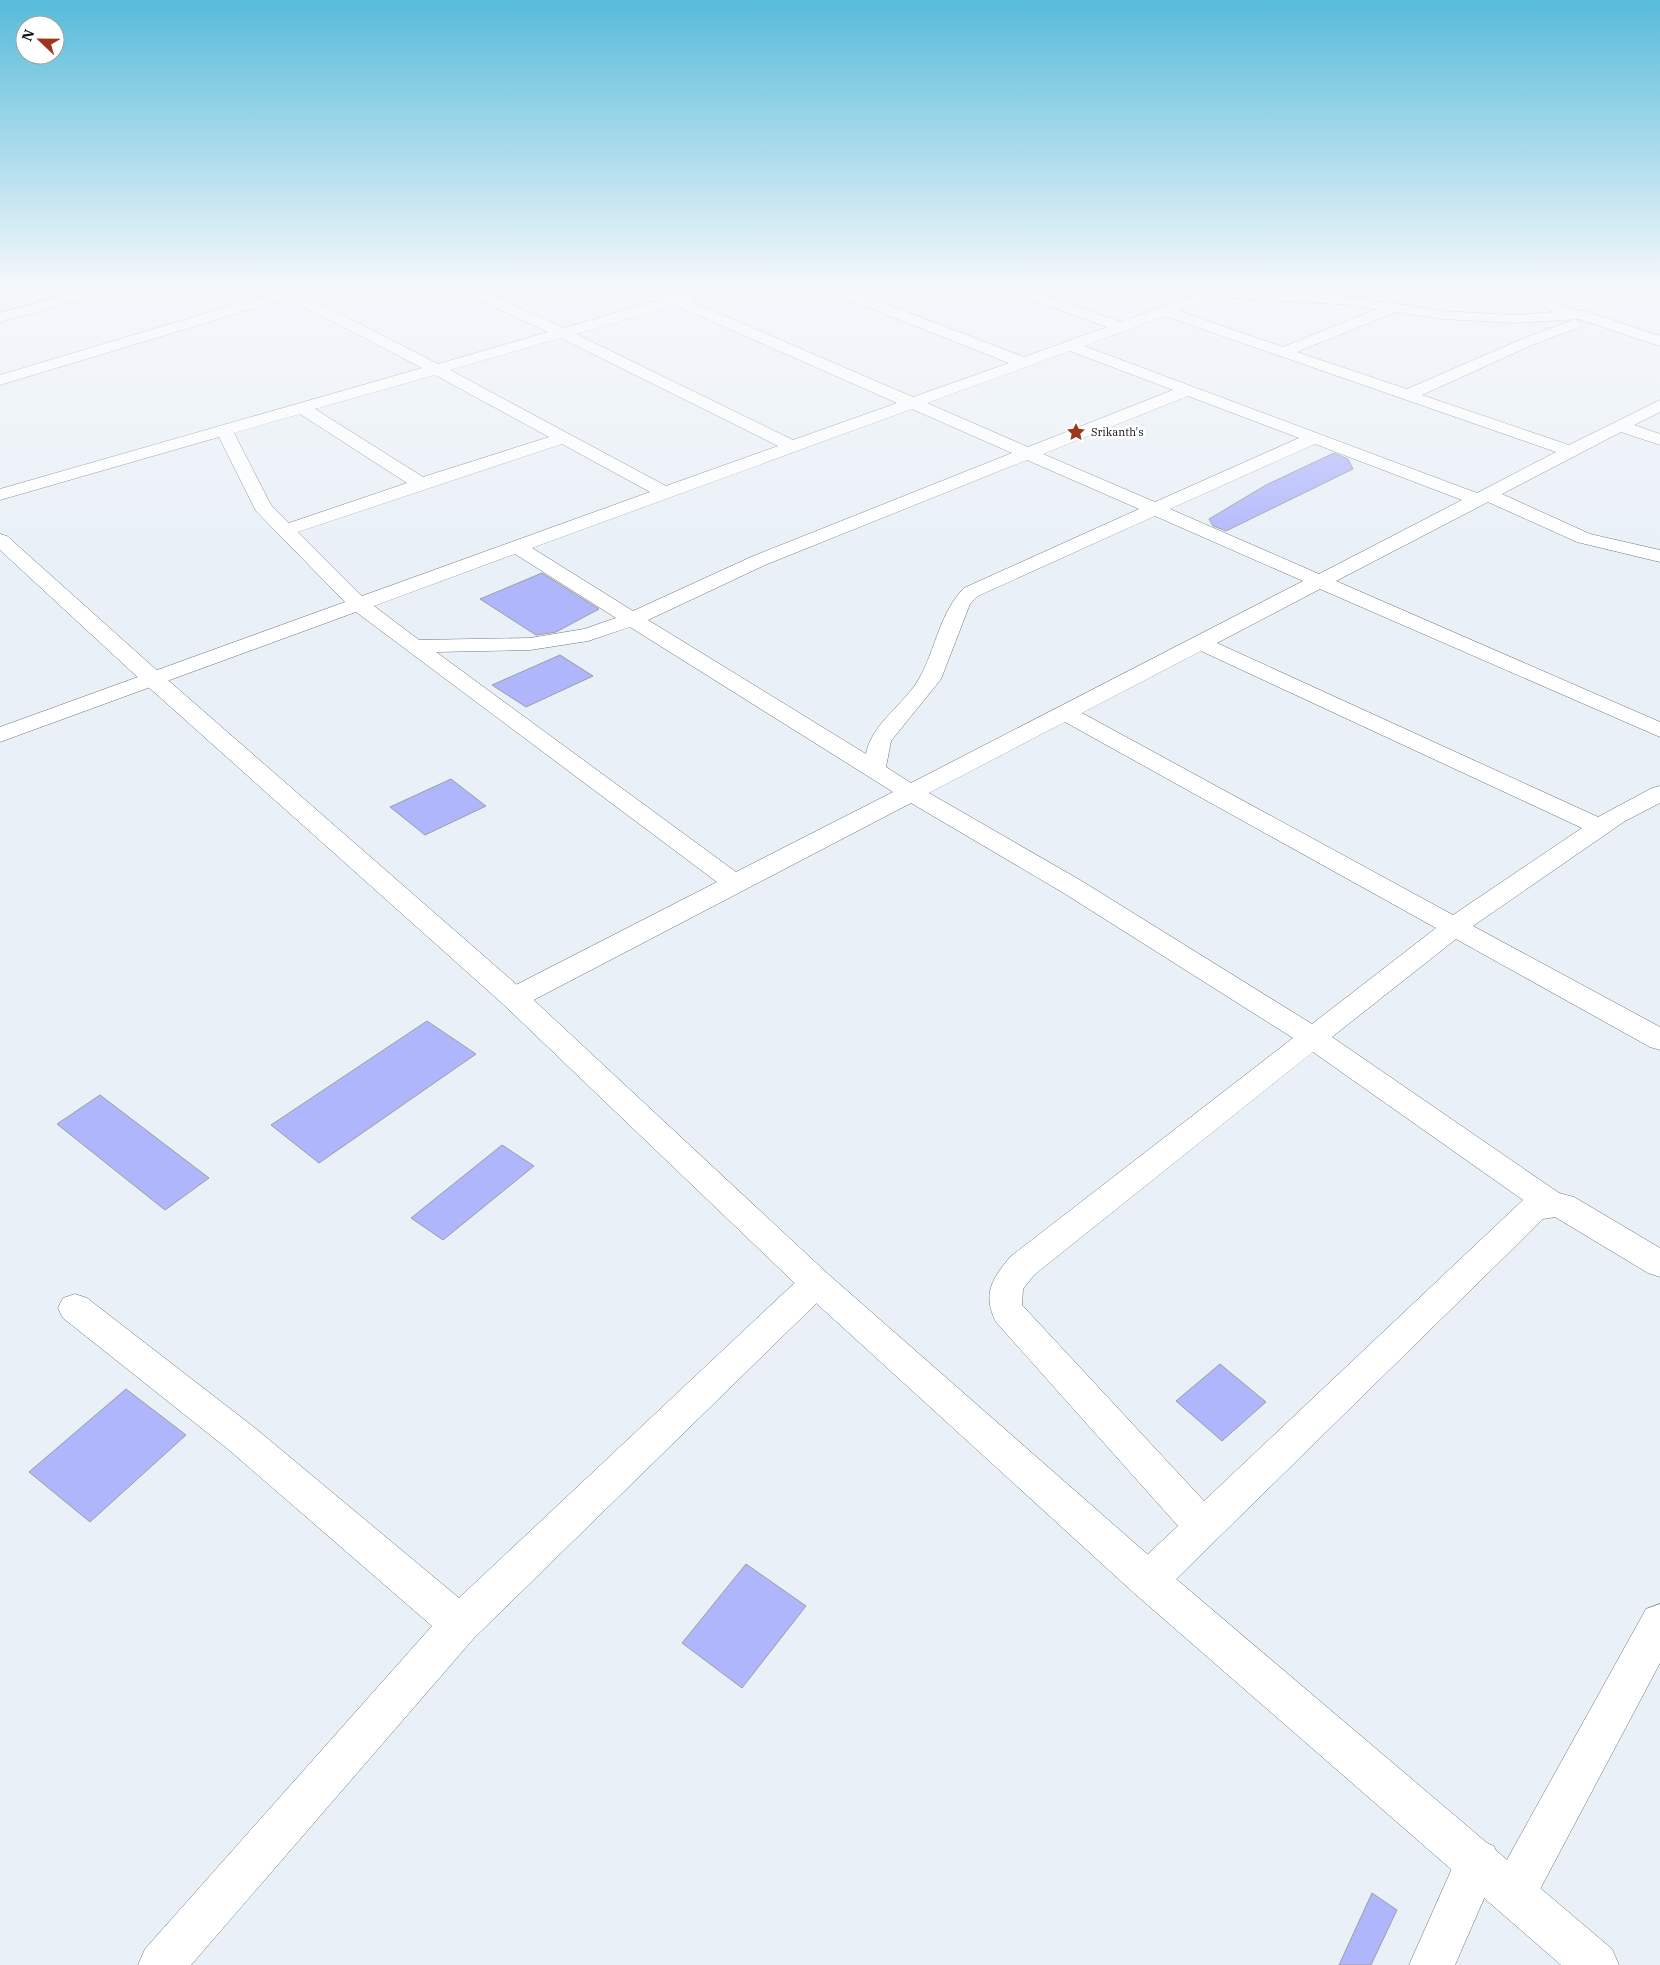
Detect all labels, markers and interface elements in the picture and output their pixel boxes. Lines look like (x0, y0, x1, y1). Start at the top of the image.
north arrow (15, 15, 65, 65)
text: N (18, 27, 38, 44)
place icon: Srikanth's (1065, 421, 1087, 443)
place label: Srikanth's (1091, 425, 1144, 439)

